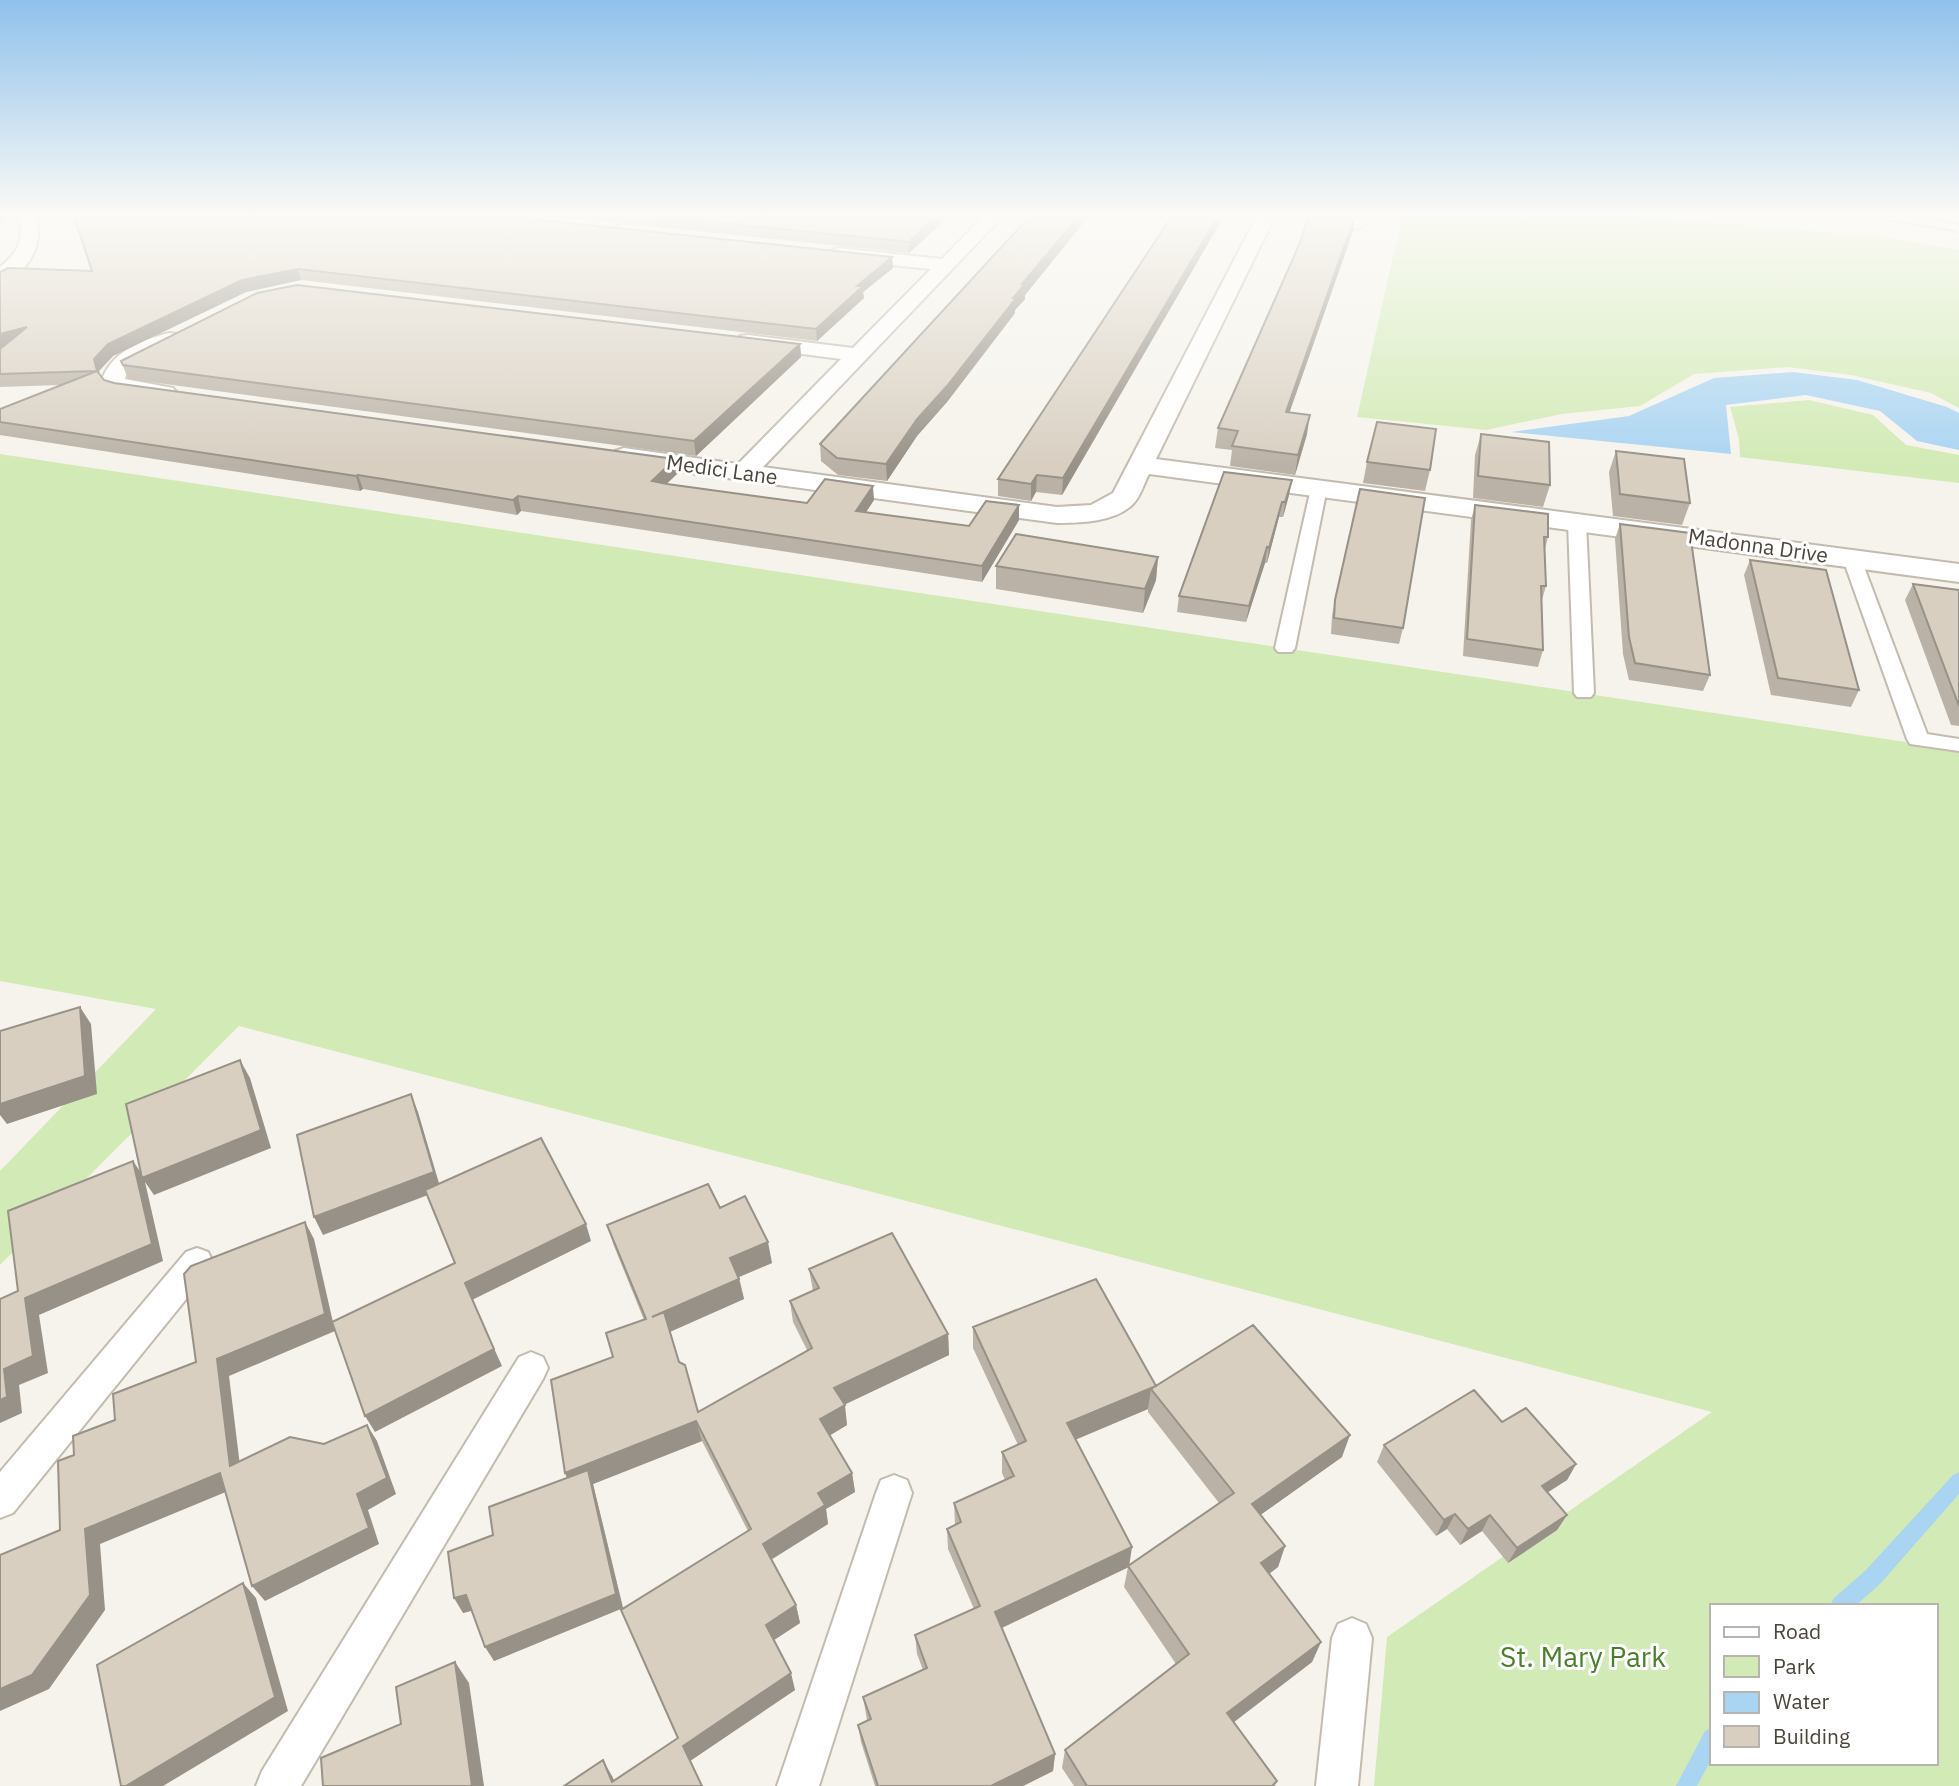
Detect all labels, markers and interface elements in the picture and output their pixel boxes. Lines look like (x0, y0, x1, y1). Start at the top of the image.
street label: Medici Lane (665, 447, 780, 491)
street label: Madonna Drive (1686, 521, 1830, 569)
legend (1710, 1604, 1938, 1765)
text: Road (1773, 1617, 1821, 1645)
park label: St. Mary Park (1500, 1638, 1666, 1675)
text: Park (1773, 1652, 1816, 1680)
text: Water (1773, 1687, 1830, 1715)
text: Building (1773, 1722, 1850, 1750)

